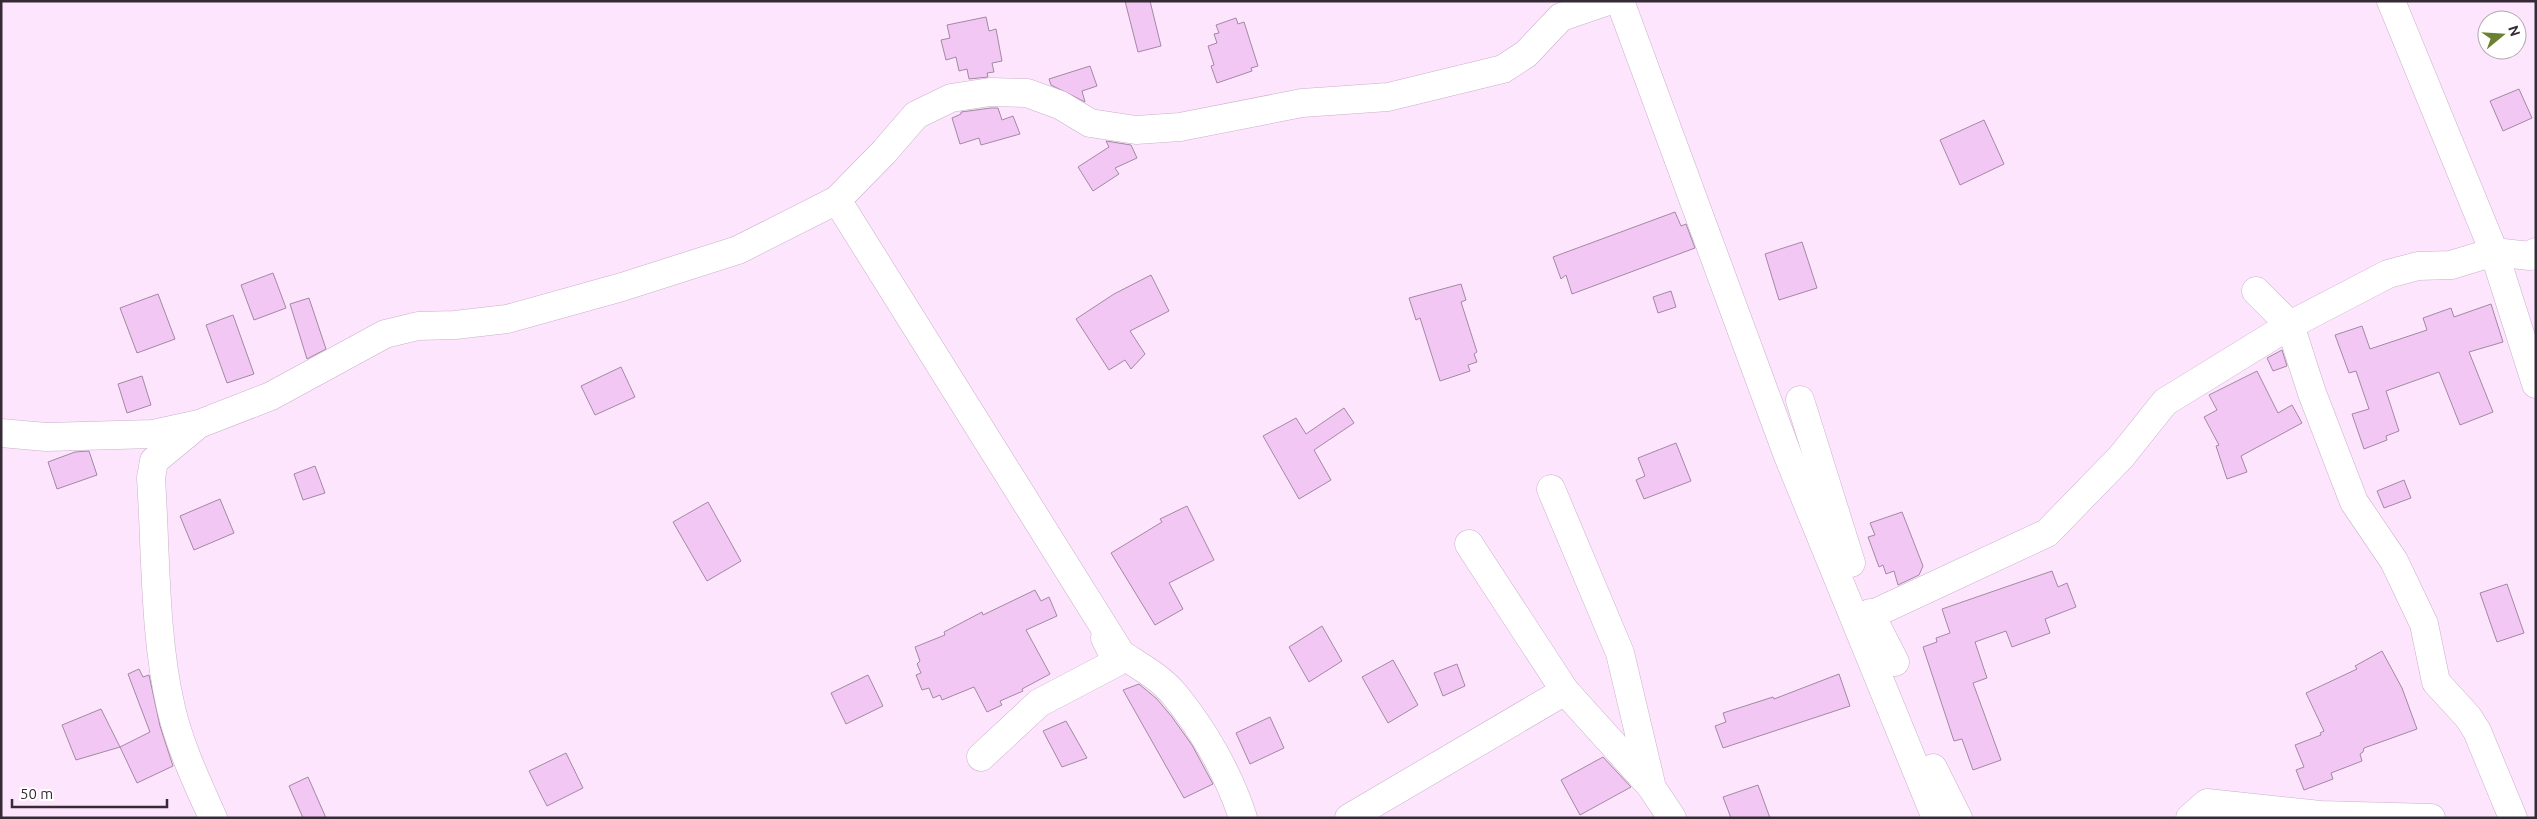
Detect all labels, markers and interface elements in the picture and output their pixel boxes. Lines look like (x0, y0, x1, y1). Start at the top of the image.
north arrow (2477, 10, 2527, 60)
text: N (2505, 24, 2524, 38)
scale bar (12, 776, 168, 808)
text: 50 m (20, 785, 53, 802)

